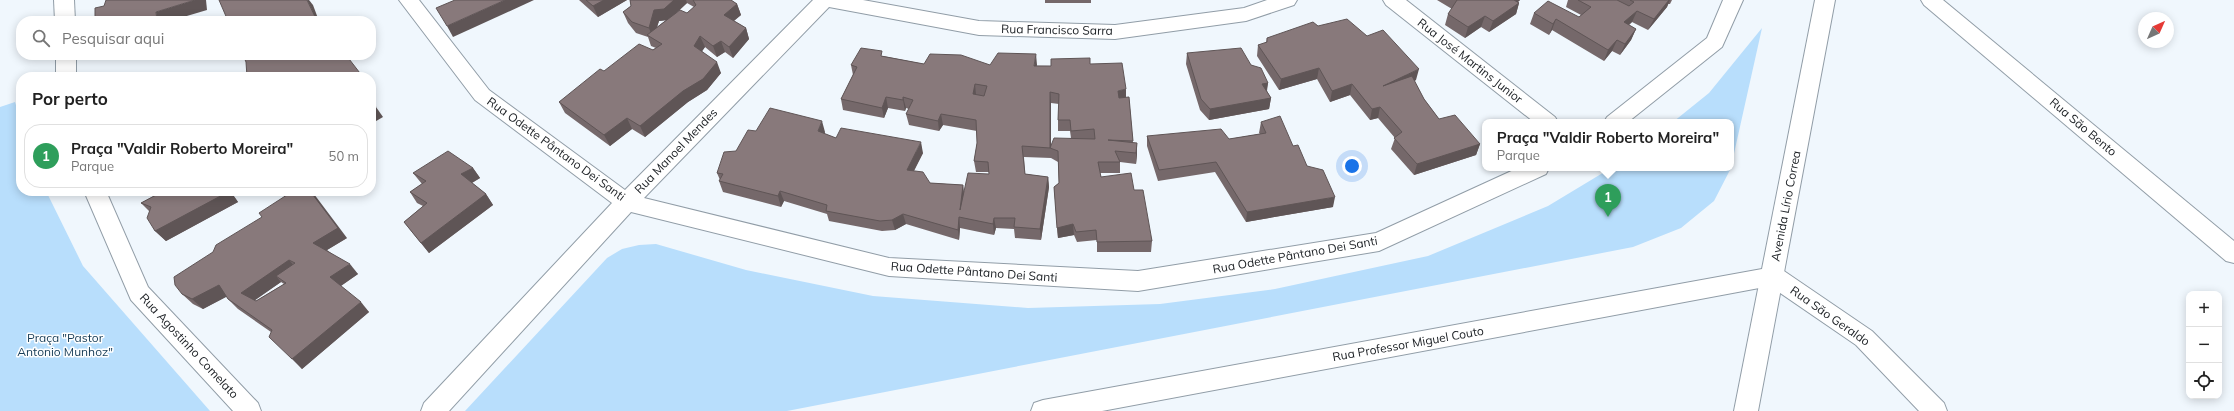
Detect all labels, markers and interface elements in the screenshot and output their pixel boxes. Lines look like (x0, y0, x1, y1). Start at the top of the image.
north arrow (2138, 12, 2174, 48)
street label: Rua José Martins Junior (1415, 15, 1526, 107)
search box (16, 16, 376, 60)
street label: Rua Francisco Sarra (1001, 21, 1113, 38)
icon: search (30, 27, 52, 49)
text: Pesquisar aqui (62, 29, 164, 48)
text: Por perto (32, 88, 108, 109)
street label: Rua Odette Pântano Dei Santi (484, 93, 628, 204)
street label: Rua São Bento (2047, 94, 2120, 159)
street label: Rua Manoel Mendes (631, 105, 720, 197)
popup (1482, 119, 1734, 171)
text: Praça "Valdir Roberto Moreira" (1497, 128, 1719, 147)
text: Praça "Valdir Roberto Moreira" (71, 139, 293, 158)
text: Parque (1497, 147, 1540, 163)
text: 1 (42, 148, 50, 164)
text: 50 m (329, 148, 359, 164)
street label: Avenida Lírio Correa (1767, 149, 1804, 262)
your location (1342, 156, 1362, 176)
text: Parque (71, 158, 114, 174)
pin: 1 (1595, 184, 1621, 217)
street label: Rua Odette Pântano Dei Santi (1211, 233, 1379, 276)
street label: Rua Odette Pântano Dei Santi (890, 258, 1058, 285)
street label: Rua São Geraldo (1788, 283, 1873, 349)
street label: Rua Agostinho Comelato (137, 290, 242, 401)
map controls (2186, 291, 2222, 399)
button: + (2186, 291, 2222, 327)
street label: Rua Professor Miguel Couto (1331, 323, 1485, 364)
button: − (2186, 327, 2222, 363)
park label: Praça "Pastor Antonio Munhoz" (17, 330, 113, 359)
button: locate (2186, 363, 2222, 399)

